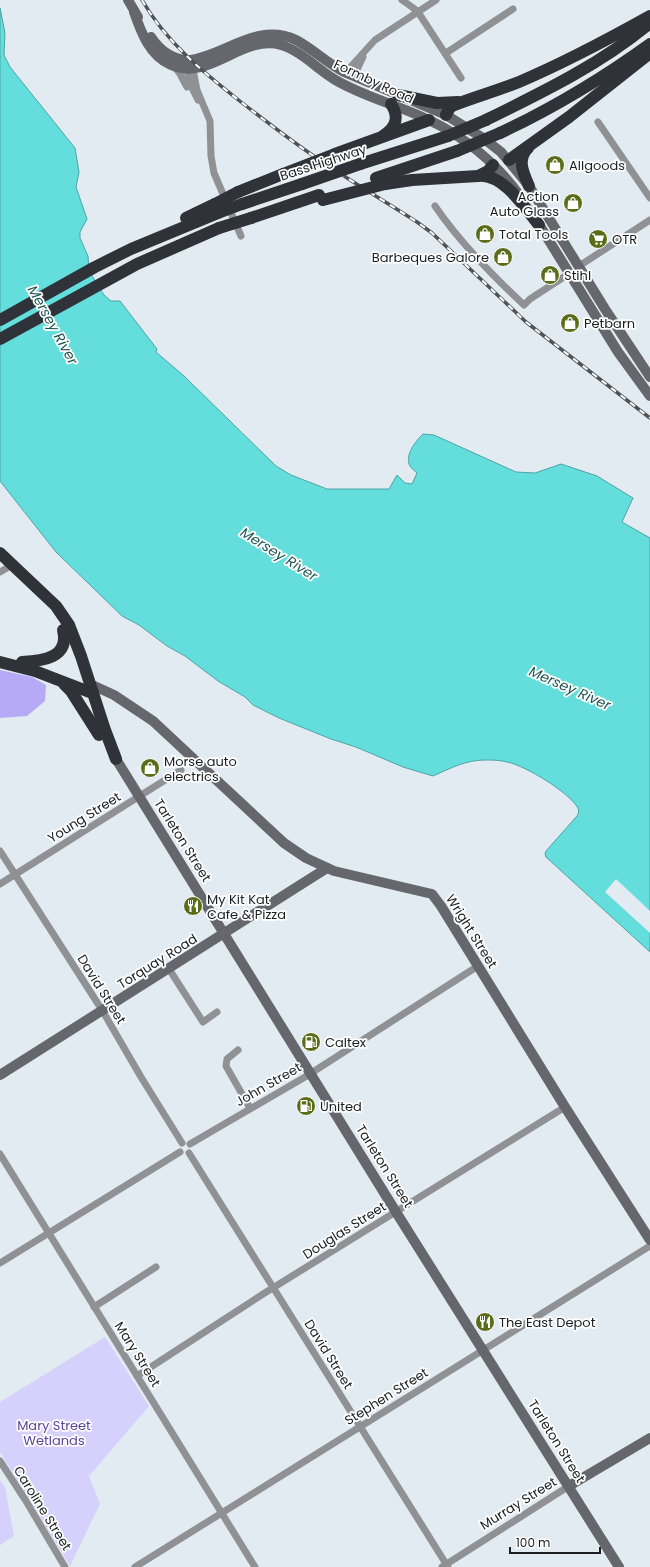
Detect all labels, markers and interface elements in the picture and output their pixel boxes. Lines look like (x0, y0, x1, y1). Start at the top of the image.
street label: Formby Road (331, 55, 417, 108)
street label: Bass Highway (277, 139, 369, 185)
shop icon: Allgoods (544, 154, 566, 176)
place label: Allgoods (569, 156, 625, 175)
place label: Action Auto Glass (490, 187, 559, 221)
shop icon: Action Auto Glass (562, 192, 584, 214)
shop icon: Total Tools (474, 223, 496, 245)
place label: Total Tools (499, 225, 568, 244)
supermarket icon: OTR (587, 228, 609, 250)
place label: OTR (612, 230, 637, 249)
shop icon: Barbeques Galore (492, 246, 514, 268)
place label: Barbeques Galore (372, 248, 489, 267)
shop icon: Stihl (539, 264, 561, 286)
place label: Stihl (564, 266, 591, 285)
water label: Mersey River (23, 282, 83, 369)
shop icon: Petbarn (559, 312, 581, 334)
place label: Petbarn (584, 314, 635, 333)
water label: Mersey River (237, 522, 322, 586)
water label: Mersey River (526, 661, 615, 715)
place label: Morse auto electrics (164, 752, 237, 786)
shop icon: Morse auto electrics (139, 757, 161, 779)
street label: Young Street (44, 787, 125, 847)
street label: Tarleton Street (149, 795, 216, 886)
place label: My Kit Kat Cafe & Pizza (207, 890, 286, 924)
street label: Wright Street (441, 891, 502, 972)
restaurant icon: My Kit Kat Cafe & Pizza (182, 895, 204, 917)
street label: Torquay Road (114, 929, 201, 994)
street label: David Street (73, 951, 131, 1028)
fuel station icon: Caltex (300, 1031, 322, 1053)
place label: Caltex (325, 1033, 367, 1052)
street label: John Street (232, 1058, 305, 1111)
fuel station icon: United (295, 1095, 317, 1117)
place label: United (320, 1097, 362, 1116)
street label: Tarleton Street (351, 1121, 418, 1212)
street label: Douglas Street (299, 1197, 390, 1264)
restaurant icon: The East Depot (474, 1311, 496, 1333)
place label: The East Depot (499, 1313, 596, 1332)
street label: David Street (300, 1316, 358, 1393)
street label: Mary Street (110, 1318, 165, 1391)
street label: Stephen Street (341, 1363, 432, 1430)
street label: Tarleton Street (523, 1396, 590, 1487)
park label: Mary Street Wetlands (17, 1416, 91, 1450)
street label: Caroline Street (9, 1462, 76, 1554)
street label: Murray Street (476, 1472, 560, 1534)
scale bar (510, 1529, 600, 1555)
text: 100 m (516, 1534, 550, 1551)

